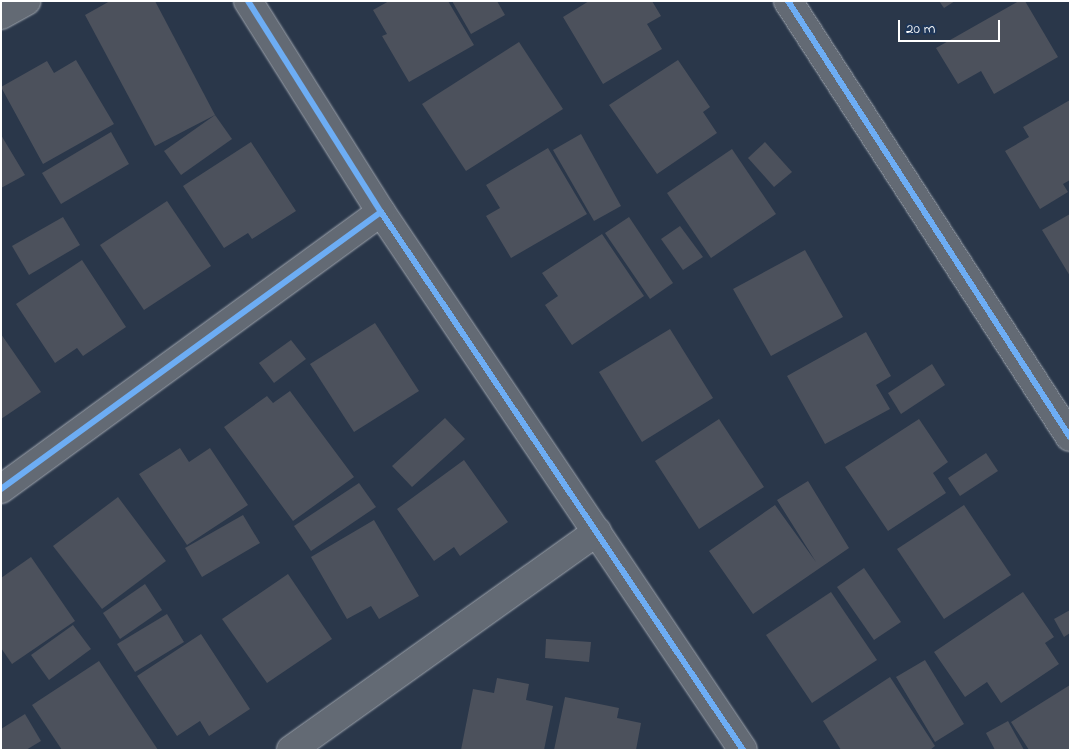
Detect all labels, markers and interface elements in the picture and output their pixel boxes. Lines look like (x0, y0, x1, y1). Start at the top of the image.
scale bar (901, 10, 1004, 42)
text: 20 m (906, 18, 935, 40)

